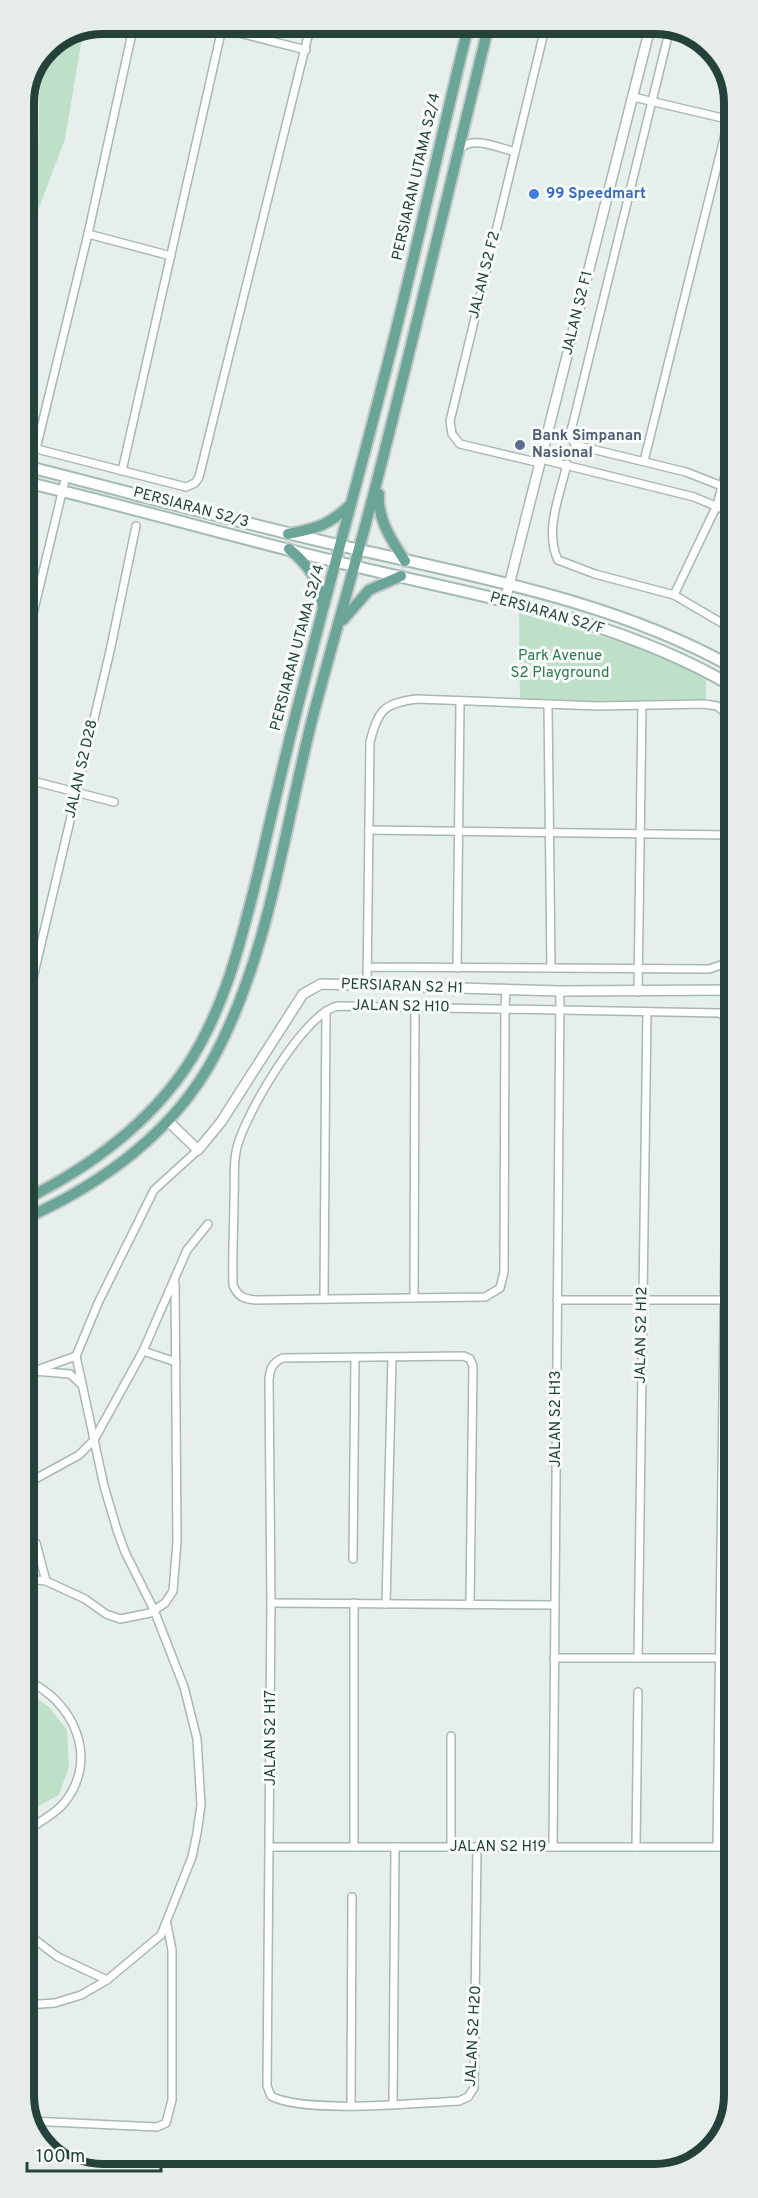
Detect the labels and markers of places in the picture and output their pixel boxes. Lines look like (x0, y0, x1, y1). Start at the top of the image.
place label: 99 Speedmart (546, 185, 646, 204)
marker: 99 Speedmart (527, 187, 541, 201)
place label: Bank Simpanan Nasional (532, 427, 642, 463)
marker: Bank Simpanan Nasional (513, 438, 527, 452)

